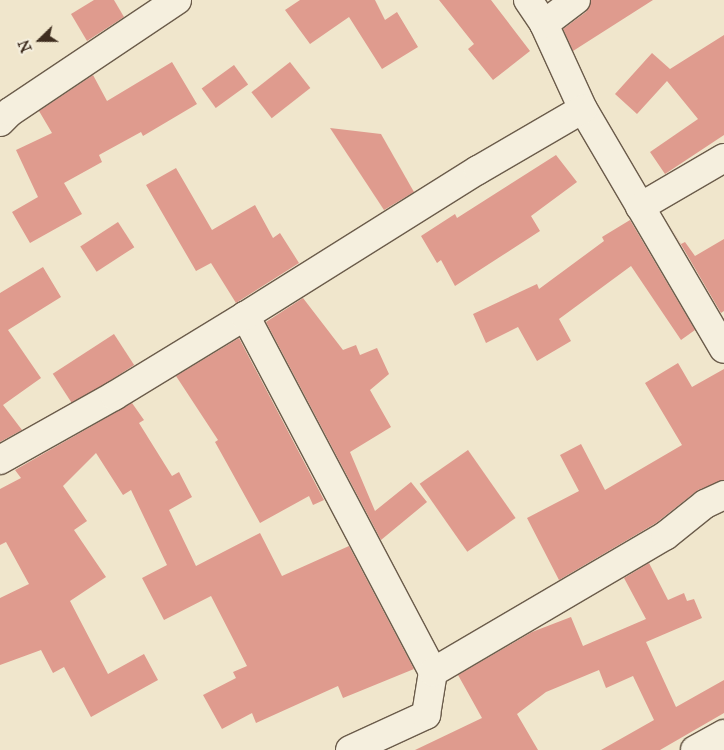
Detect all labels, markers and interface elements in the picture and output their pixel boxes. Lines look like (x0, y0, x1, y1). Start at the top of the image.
north arrow (15, 15, 65, 65)
text: N (16, 37, 36, 54)

